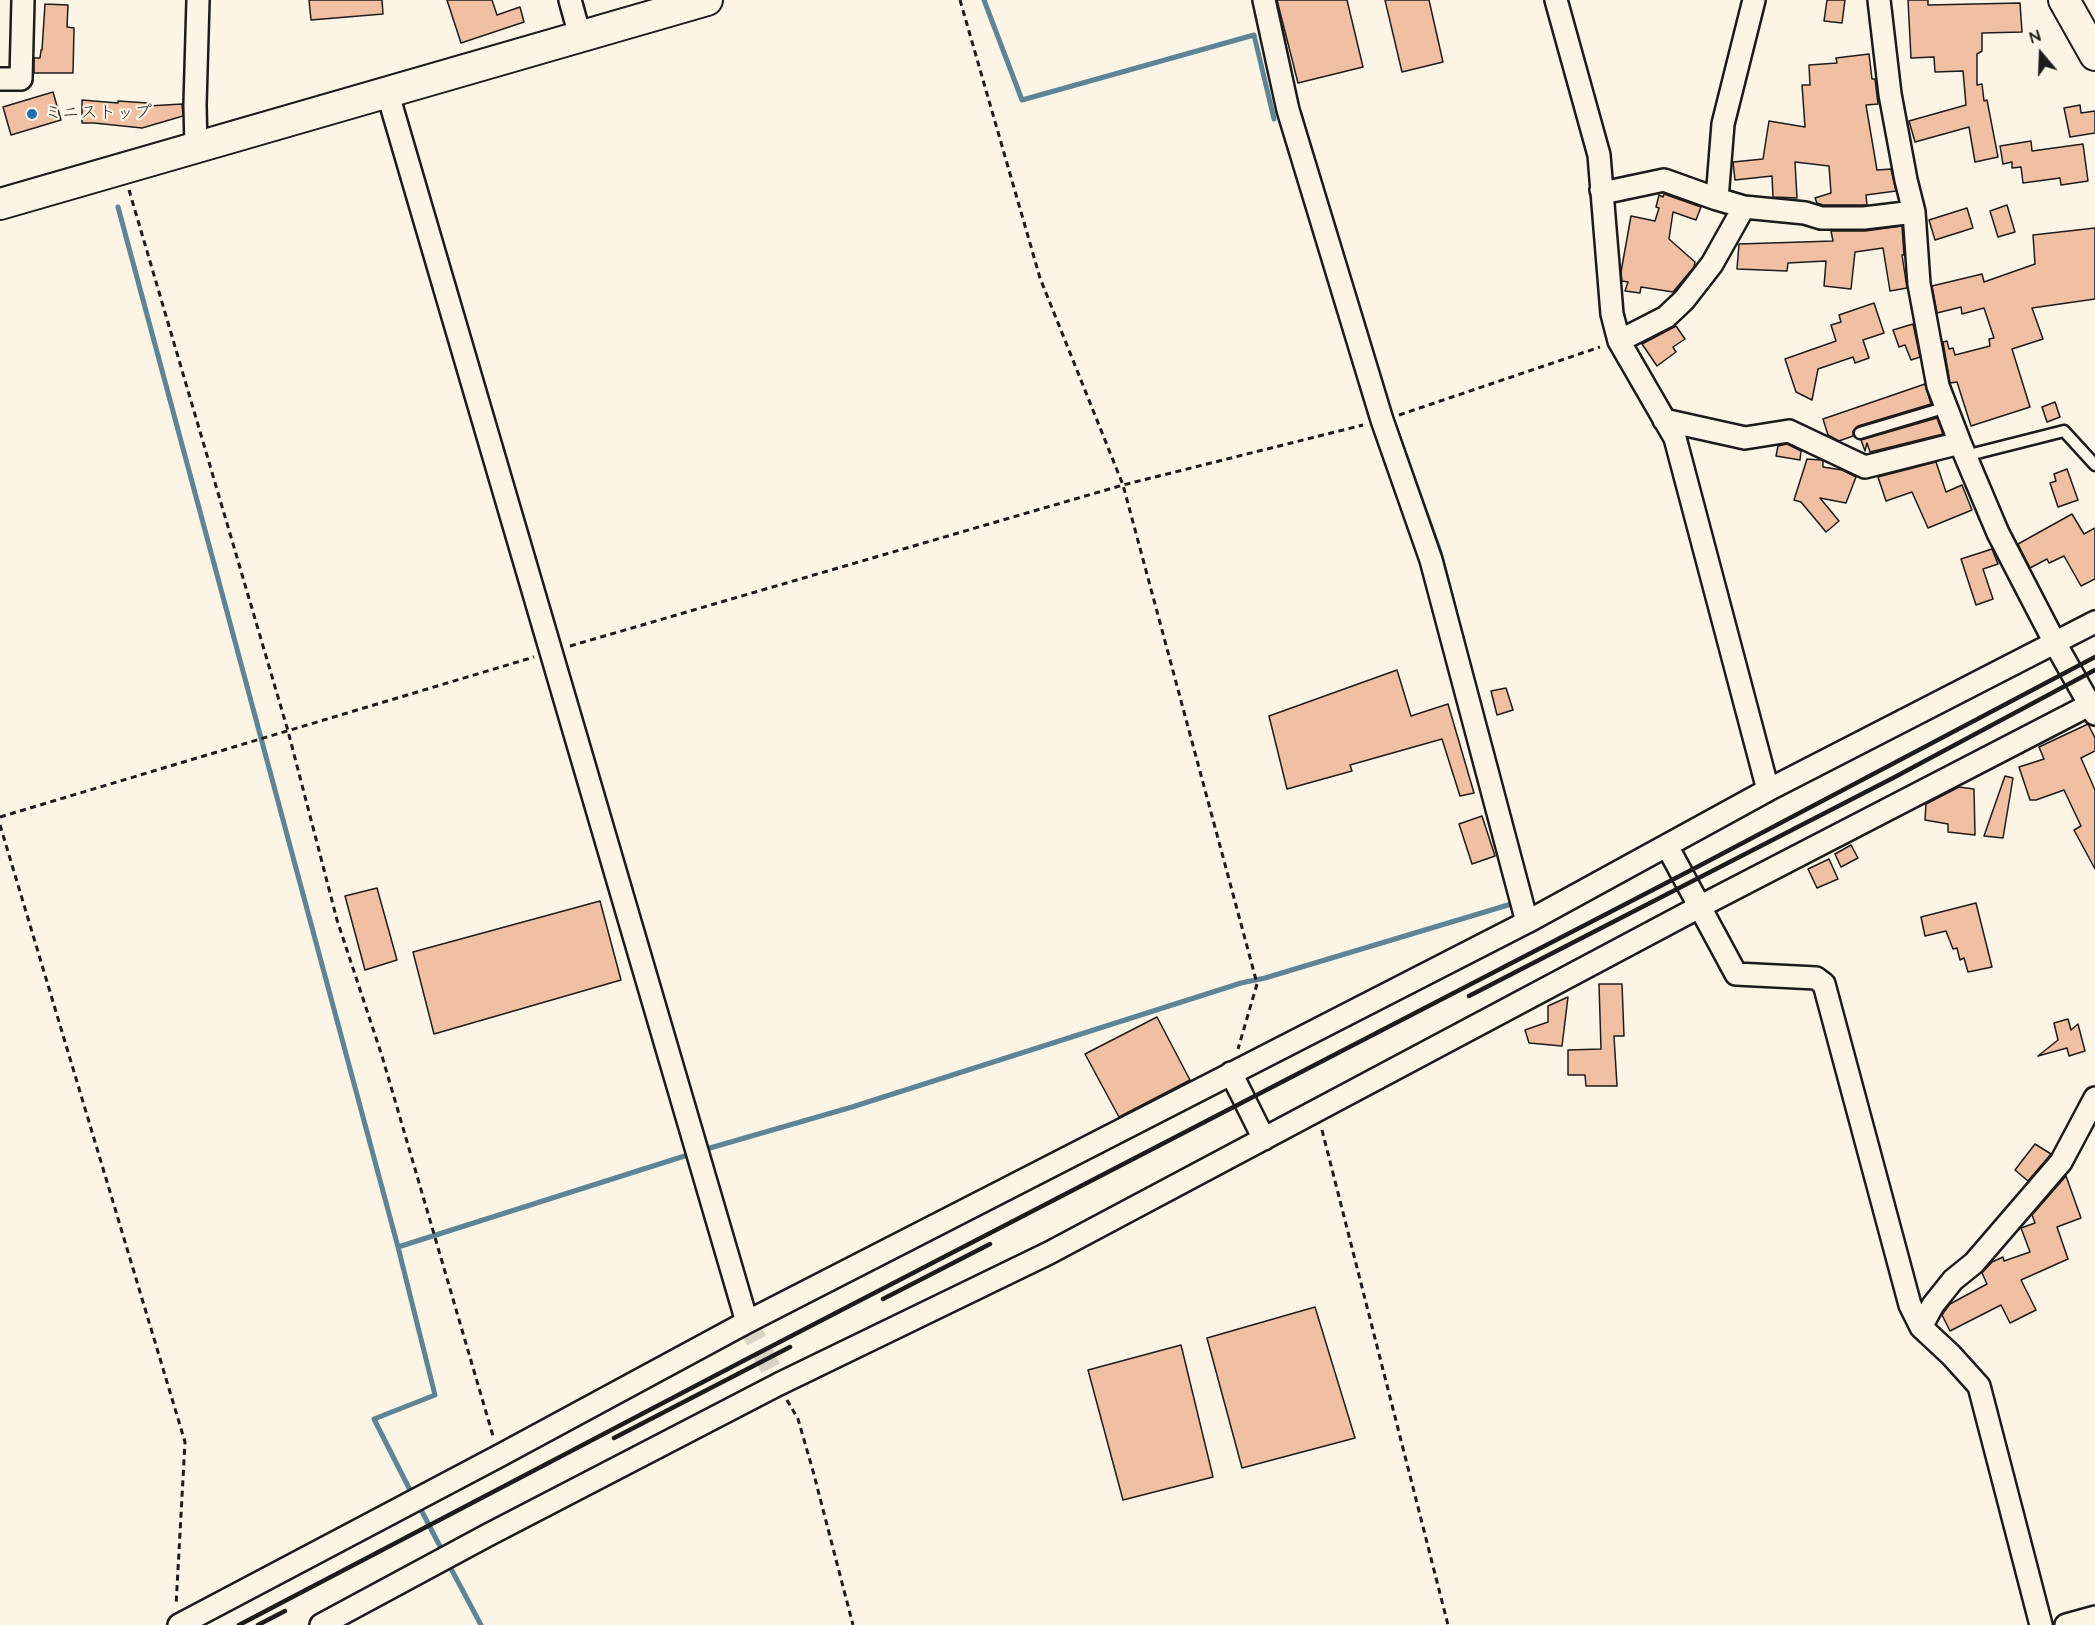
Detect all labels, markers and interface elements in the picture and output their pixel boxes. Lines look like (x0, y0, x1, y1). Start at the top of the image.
north arrow (2011, 24, 2071, 84)
text: N (2027, 25, 2043, 49)
place label: ミニストップ (44, 103, 152, 125)
marker: ミニストップ (25, 107, 39, 121)

